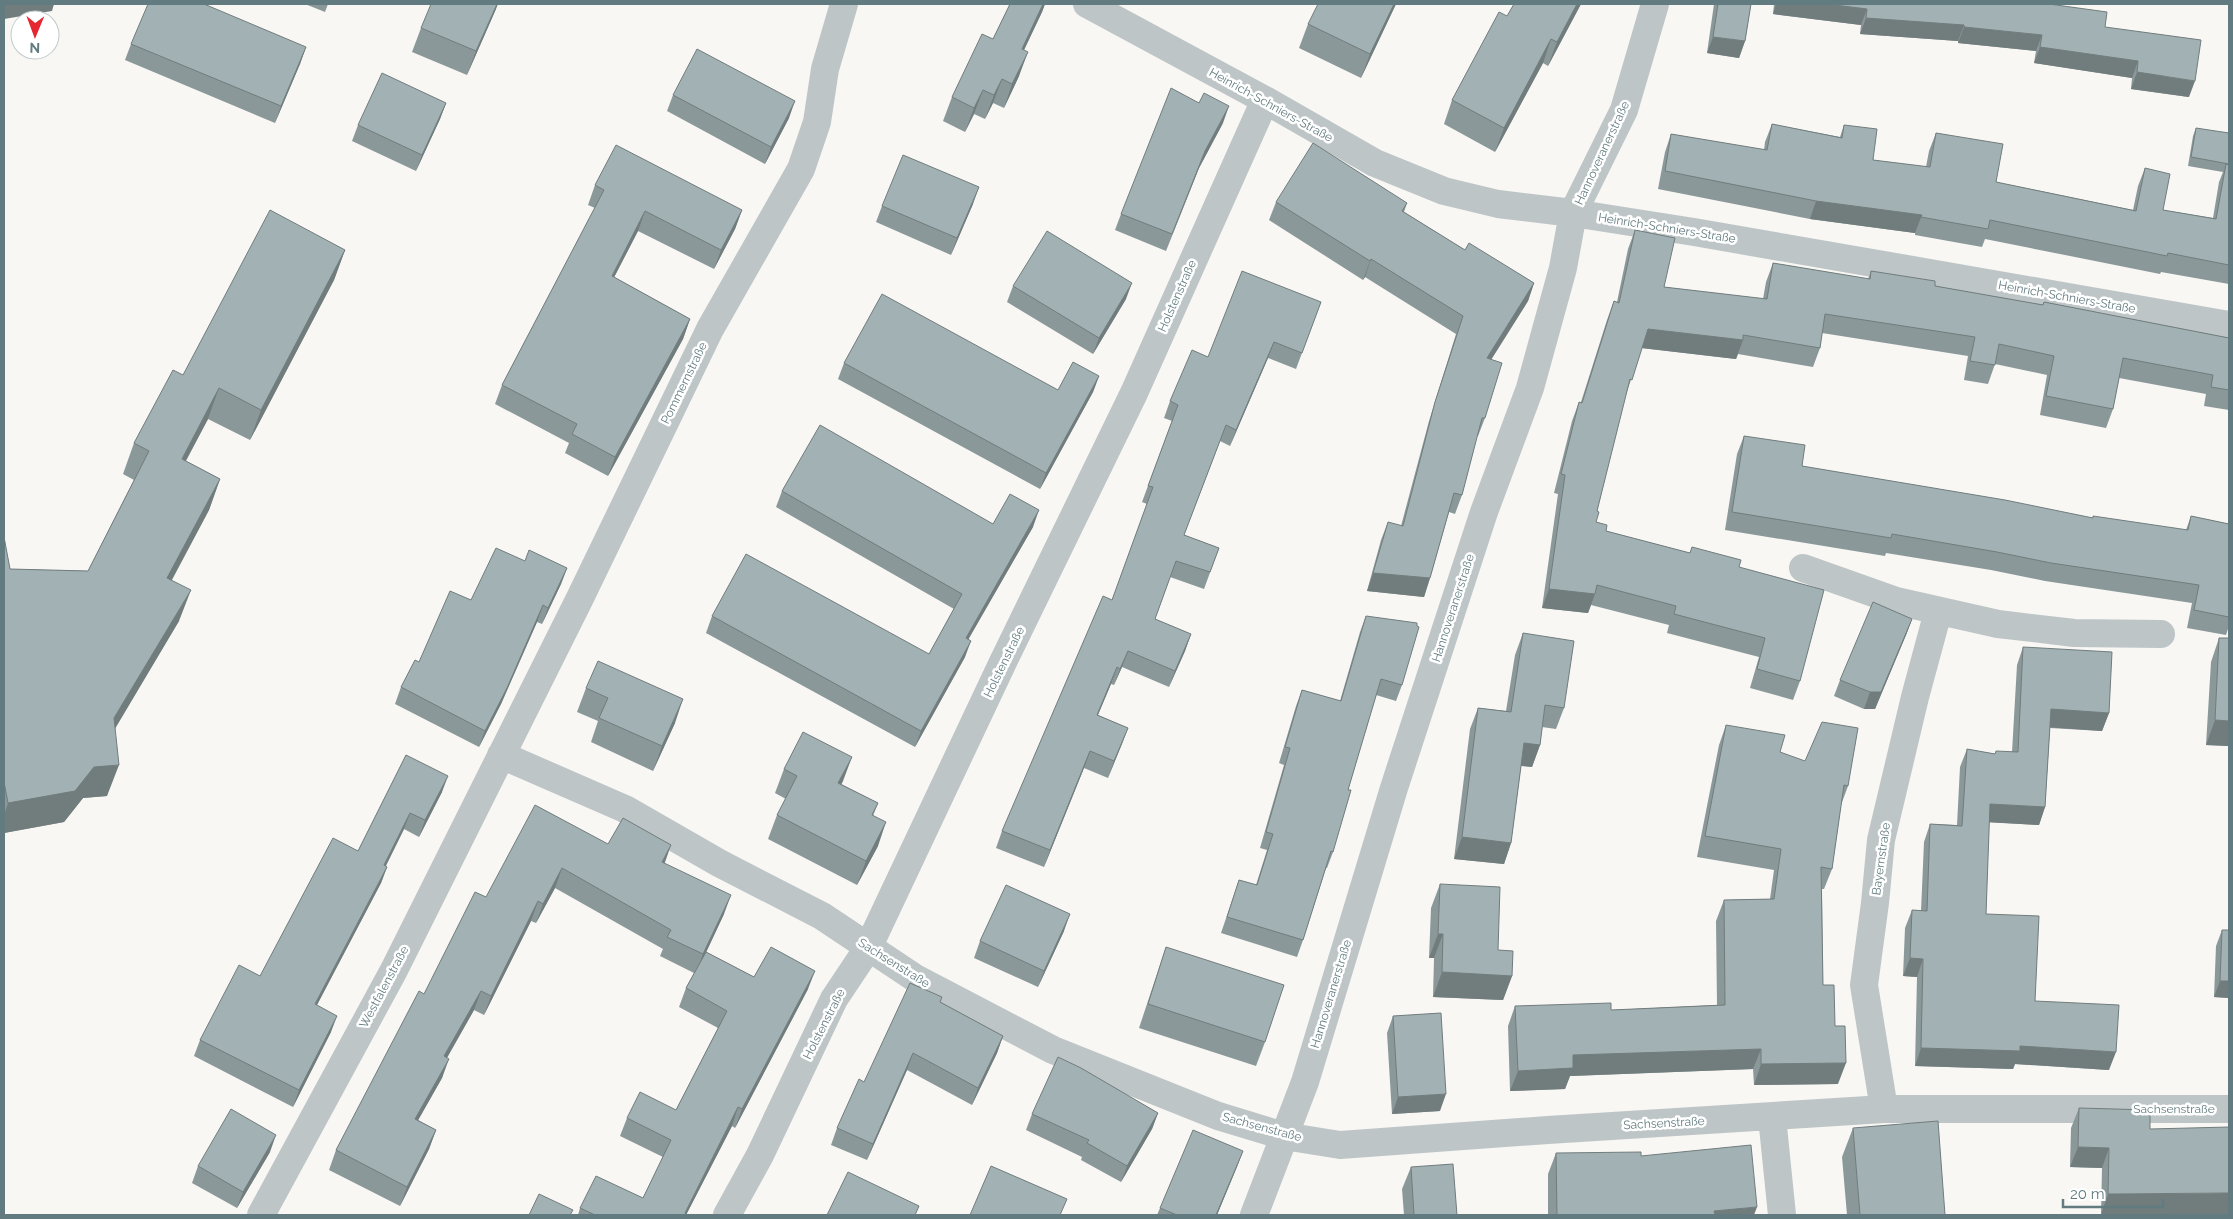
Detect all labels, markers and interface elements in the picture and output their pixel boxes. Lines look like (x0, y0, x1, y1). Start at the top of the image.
north arrow (10, 10, 60, 60)
text: N (29, 40, 40, 56)
street label: Heinrich-Schniers-Straße (1207, 65, 1335, 145)
street label: Hannoveranerstraße (1572, 99, 1632, 207)
street label: Heinrich-Schniers-Straße (1597, 210, 1737, 246)
street label: Holstenstraße (1155, 258, 1199, 334)
street label: Heinrich-Schniers-Straße (1997, 278, 2137, 316)
street label: Pommernstraße (658, 340, 710, 426)
street label: Hannoveranerstraße (1429, 552, 1477, 664)
street label: Holstenstraße (981, 624, 1027, 700)
street label: Bayernstraße (1869, 822, 1893, 896)
street label: Sachsenstraße (856, 935, 932, 991)
street label: Hannoveranerstraße (1308, 938, 1354, 1050)
street label: Westfalenstraße (357, 944, 411, 1030)
street label: Holstenstraße (800, 986, 848, 1062)
street label: Sachsenstraße (2133, 1102, 2215, 1116)
street label: Sachsenstraße (1221, 1110, 1303, 1144)
street label: Sachsenstraße (1623, 1114, 1705, 1132)
scale bar (2063, 1176, 2163, 1208)
text: 20 m (2070, 1185, 2105, 1203)

